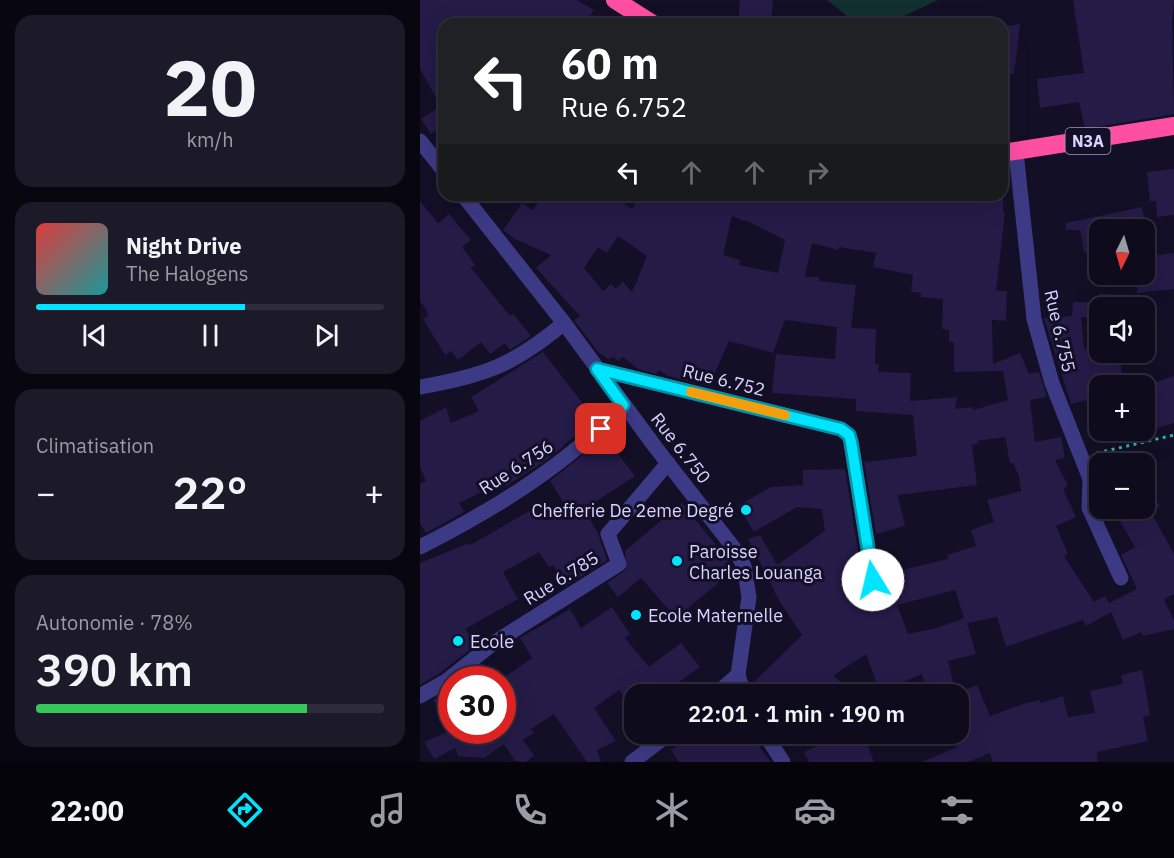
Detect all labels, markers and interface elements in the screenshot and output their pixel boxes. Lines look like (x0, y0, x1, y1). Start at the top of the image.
text: 20 (163, 36, 257, 137)
text: 60 m (561, 36, 659, 91)
icon: left (462, 42, 540, 120)
text: Rue 6.752 (561, 89, 687, 124)
text: km/h (186, 126, 234, 153)
road number: N3A (1066, 128, 1110, 154)
icon: left (612, 156, 645, 189)
icon: ahead (675, 156, 708, 189)
icon: ahead (738, 156, 771, 189)
icon: right (801, 156, 834, 189)
north arrow (1089, 219, 1155, 285)
map controls (1089, 219, 1155, 519)
text: Night Drive (126, 231, 242, 260)
text: The Halogens (126, 260, 248, 287)
street label: Rue 6.755 (1039, 287, 1081, 375)
button: sound (1089, 297, 1155, 363)
icon: previous (78, 319, 111, 352)
icon: pause (194, 319, 227, 352)
icon: next (310, 319, 343, 352)
street label: Rue 6.752 (680, 359, 768, 401)
button: + (1089, 375, 1155, 441)
pin (575, 403, 626, 454)
street label: Rue 6.750 (646, 408, 716, 488)
icon: arrive (584, 412, 617, 445)
text: Climatisation (36, 432, 154, 459)
street label: Rue 6.756 (475, 434, 557, 500)
button: − (1089, 453, 1155, 519)
text: 22° (172, 463, 248, 521)
text: − (36, 471, 56, 514)
text: + (364, 471, 384, 514)
place label: Chefferie De 2eme Degré (531, 499, 734, 522)
marker: Chefferie De 2eme Degré (739, 503, 753, 517)
place label: Paroisse Charles Louanga (689, 540, 823, 584)
street label: Rue 6.785 (519, 546, 603, 610)
position arrow (841, 548, 905, 612)
marker: Paroisse Charles Louanga (670, 554, 684, 568)
place label: Ecole Maternelle (648, 604, 783, 627)
marker: Ecole Maternelle (629, 608, 643, 622)
text: Autonomie · 78% (36, 609, 193, 636)
place label: Ecole (470, 630, 514, 653)
marker: Ecole (451, 634, 465, 648)
text: 390 km (36, 640, 193, 698)
speed limit sign: 30 (438, 666, 516, 744)
text: 22:01 · 1 min · 190 m (688, 699, 905, 728)
icon: directions (224, 789, 266, 831)
icon: music (367, 789, 409, 831)
icon: phone (509, 789, 551, 831)
icon: climate (651, 789, 693, 831)
icon: car (794, 789, 836, 831)
icon: filters (936, 789, 978, 831)
text: 22:00 (50, 793, 124, 828)
text: 22° (1079, 793, 1124, 828)

